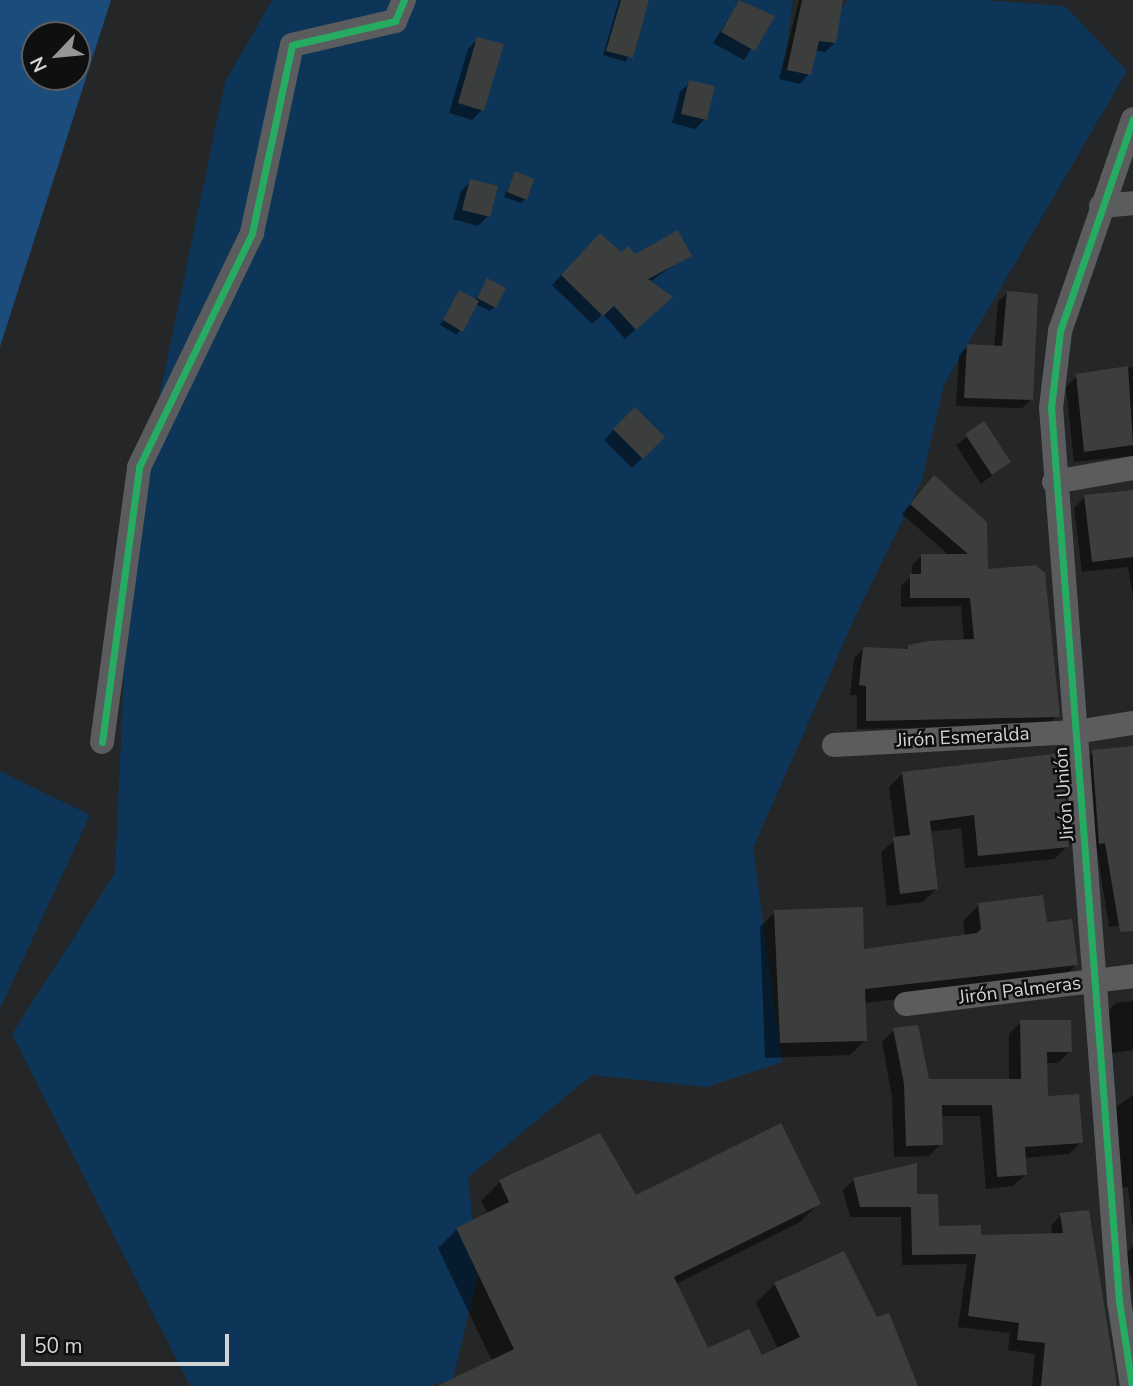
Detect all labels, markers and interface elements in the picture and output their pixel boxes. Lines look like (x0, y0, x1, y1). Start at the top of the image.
north arrow (21, 21, 91, 91)
text: N (24, 52, 54, 76)
street label: Jirón Esmeralda (896, 723, 1030, 753)
street label: Jirón Unión (1050, 746, 1080, 842)
street label: Jirón Palmeras (958, 972, 1082, 1010)
scale bar (24, 1320, 233, 1364)
text: 50 m (34, 1332, 83, 1360)

